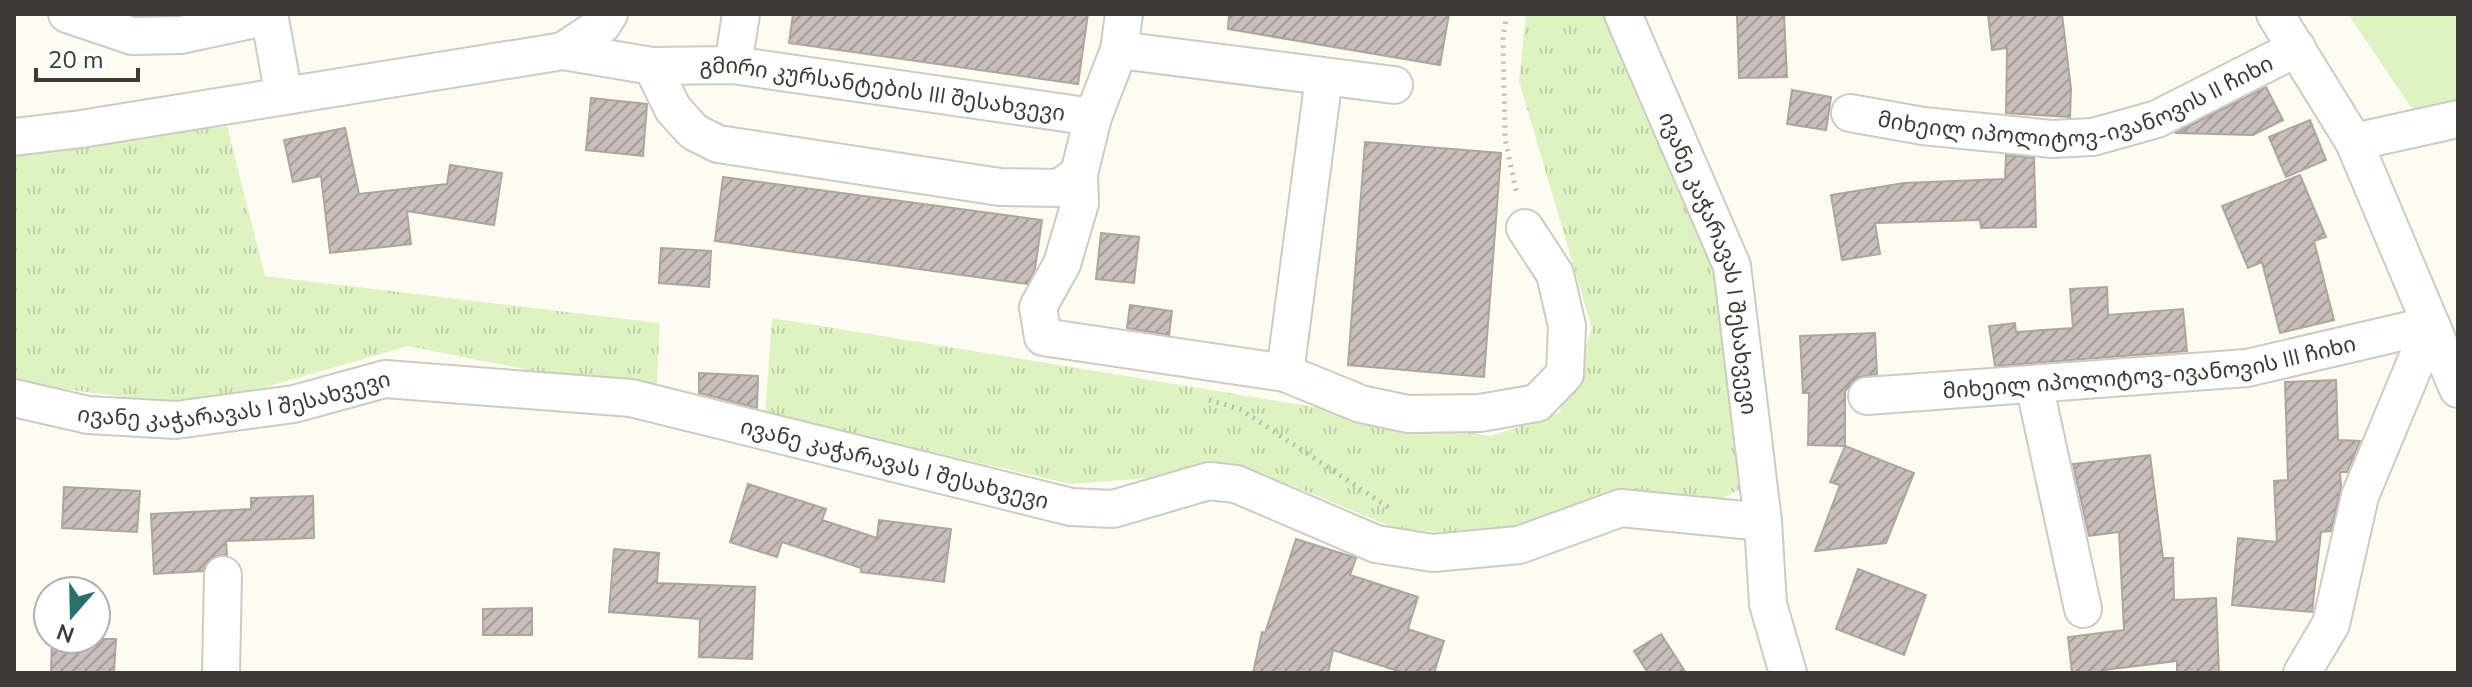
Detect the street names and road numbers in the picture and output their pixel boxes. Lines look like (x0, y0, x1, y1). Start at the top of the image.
street label: მიხეილ იპოლიტოვ-ივანოვის II ჩიხი (1875, 49, 2278, 155)
street label: გმირი კურსანტების III შესახვევი (699, 51, 1067, 129)
street label: ივანე კაჭარავას I შესახვევი (1651, 107, 1764, 417)
street label: მიხეილ იპოლიტოვ-ივანოვის III ჩიხი (1942, 329, 2359, 406)
street label: ივანე კაჭარავას I შესახვევი (74, 364, 394, 437)
street label: ივანე კაჭარავას I შესახვევი (737, 412, 1052, 517)

